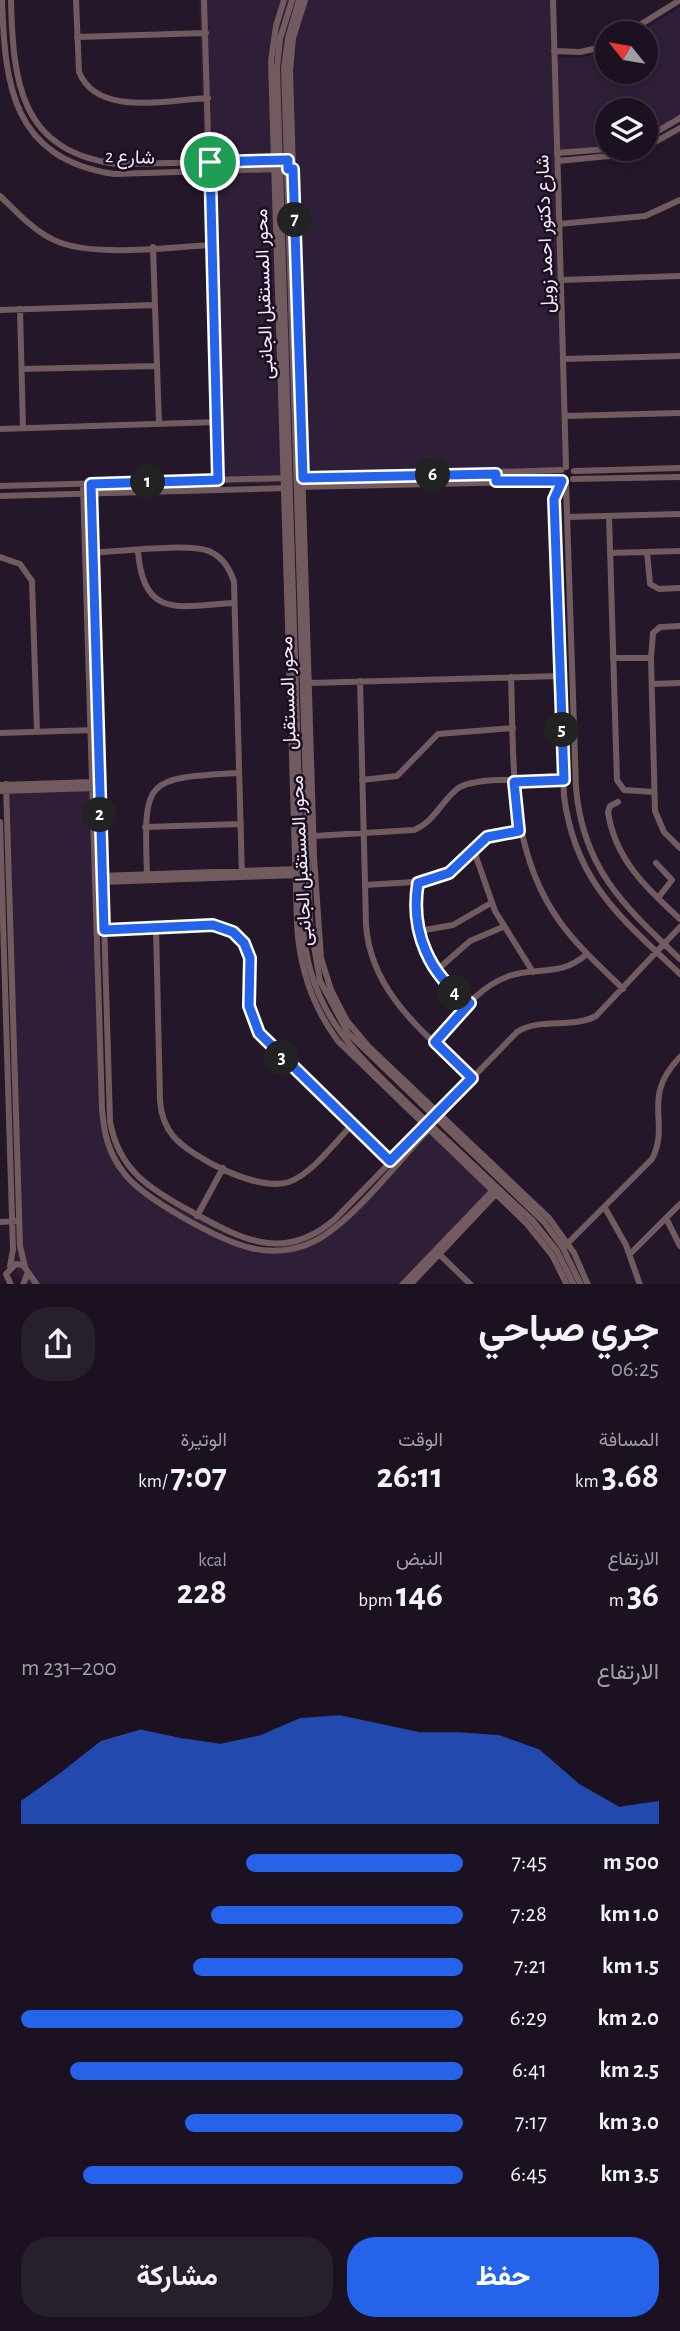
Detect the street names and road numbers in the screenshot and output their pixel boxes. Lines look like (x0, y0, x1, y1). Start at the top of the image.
street label: شارع 2 (105, 147, 155, 170)
street label: شارع دكتور احمد زويل (533, 154, 560, 314)
street label: محور المستقبل الجانبى (252, 208, 278, 380)
street label: محور المستقبل (277, 636, 301, 750)
street label: محور المستقبل الجانبى (288, 775, 316, 947)

